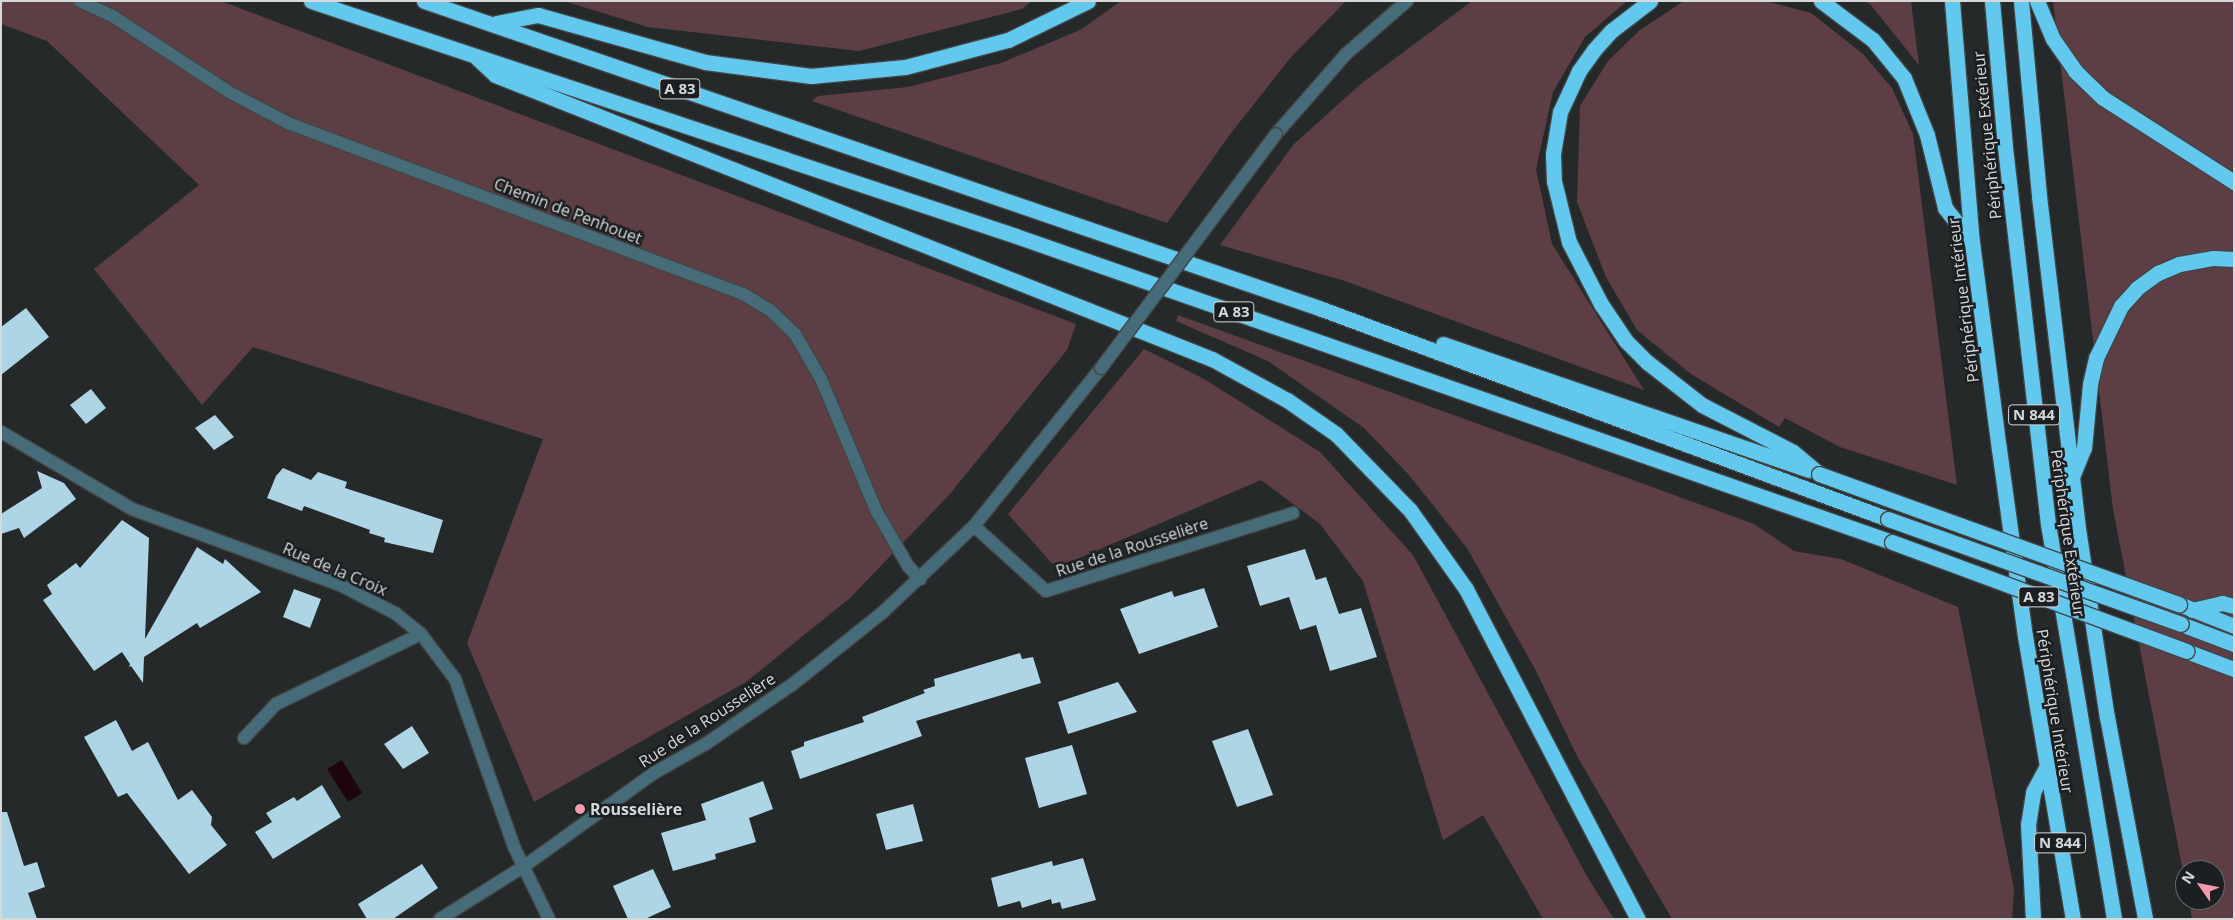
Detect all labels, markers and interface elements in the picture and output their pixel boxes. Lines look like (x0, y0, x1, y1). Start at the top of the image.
street label: Périphérique Extérieur (1969, 50, 2005, 220)
road number: A 83 (659, 76, 701, 102)
street label: Chemin de Penhouet (491, 174, 645, 248)
street label: Périphérique Intérieur (1943, 216, 1983, 384)
road number: A 83 (1213, 300, 1255, 324)
road number: N 844 (2008, 402, 2060, 428)
street label: Périphérique Extérieur (2047, 448, 2089, 618)
street label: Rue de la Rousselière (1053, 513, 1211, 581)
street label: Rue de la Croix (280, 538, 390, 600)
road number: A 83 (2018, 584, 2060, 610)
street label: Périphérique Intérieur (2033, 628, 2077, 794)
street label: Rue de la Rousselière (635, 669, 779, 771)
place label: Rousselière (590, 799, 682, 819)
marker: Rousselière (574, 803, 586, 815)
road number: N 844 (2034, 830, 2086, 856)
north arrow (2175, 860, 2225, 910)
text: N (2177, 867, 2199, 887)

